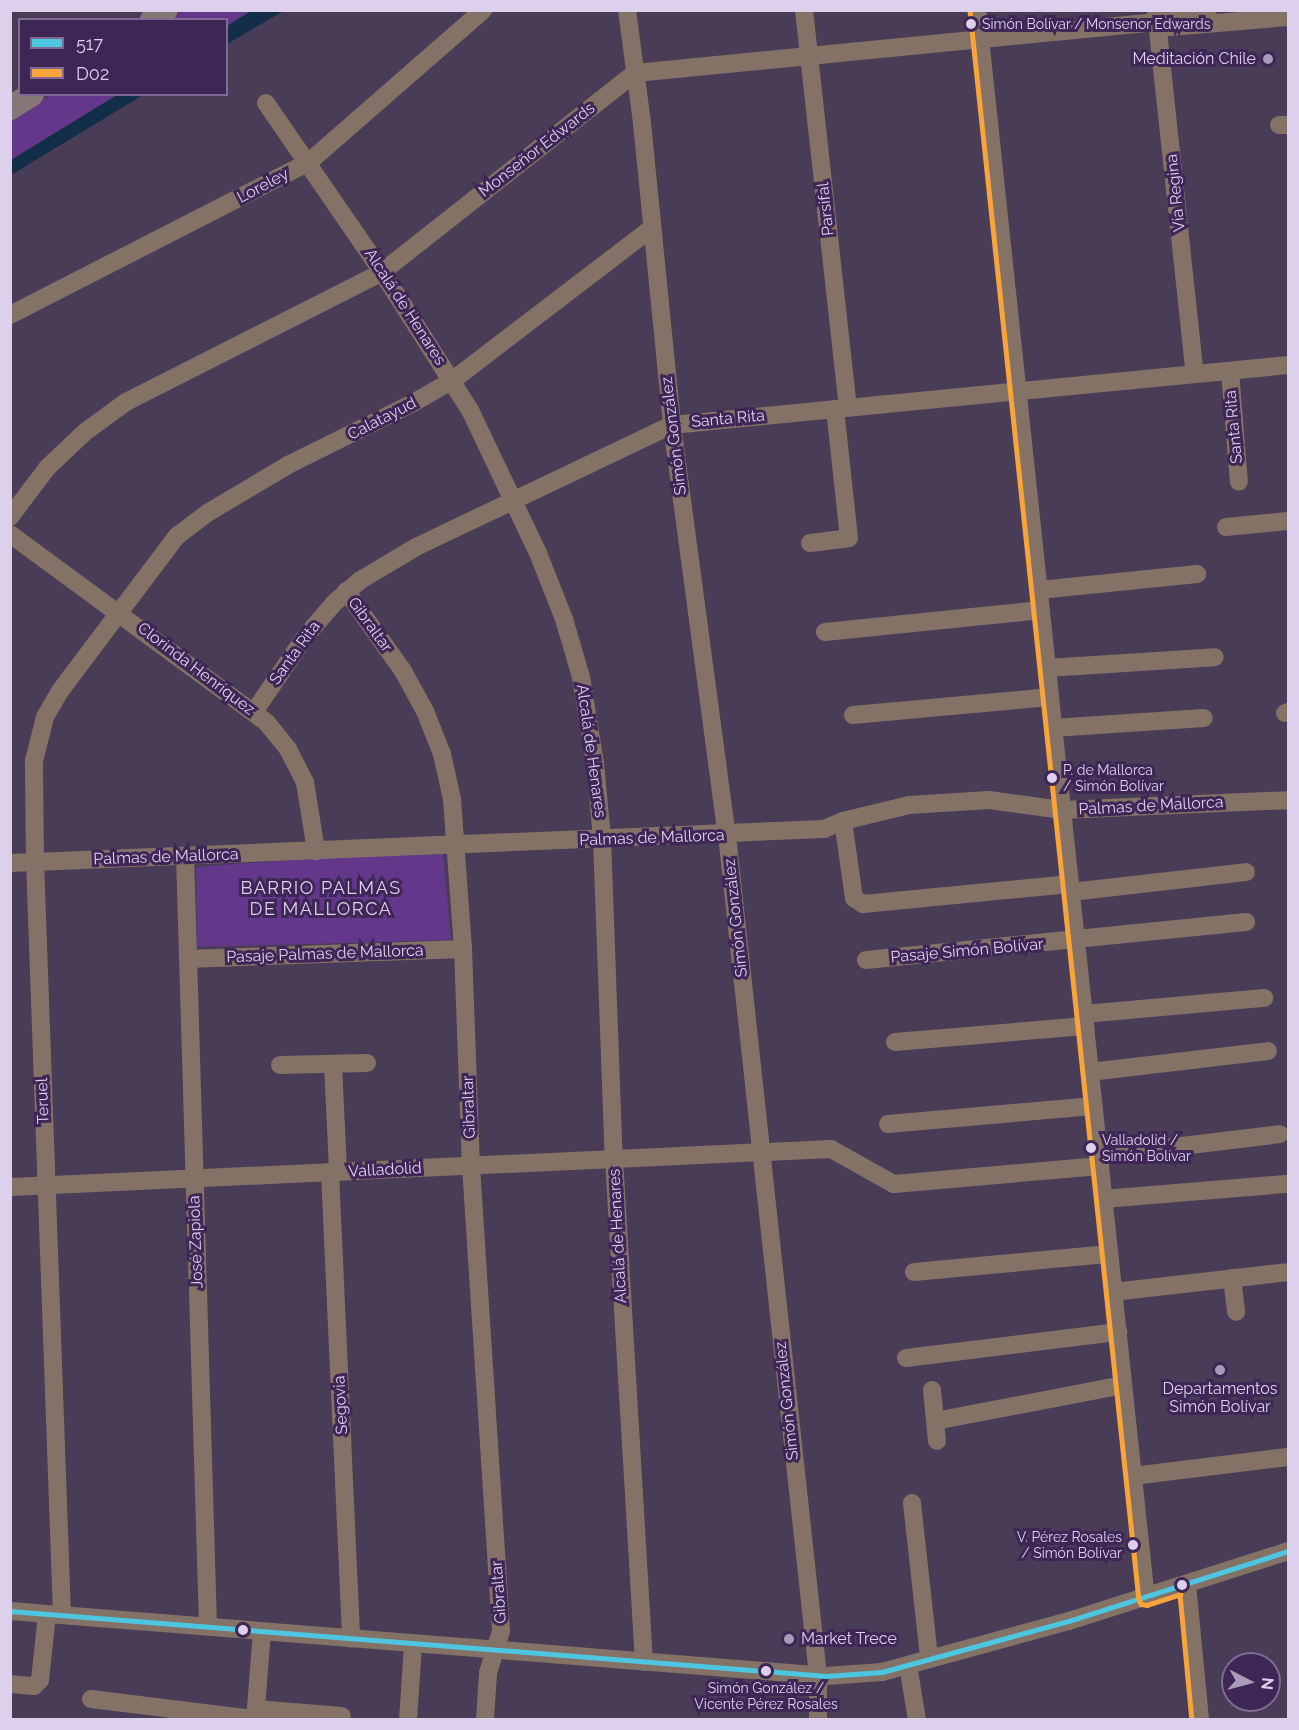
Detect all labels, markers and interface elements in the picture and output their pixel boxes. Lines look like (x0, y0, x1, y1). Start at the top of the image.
place label: Simón Bolívar / Monsenor Edwards (982, 16, 1211, 32)
legend (18, 18, 228, 96)
marker: Simón Bolívar / Monsenor Edwards (965, 18, 977, 30)
text: 517 (76, 33, 103, 54)
place label: Meditación Chile (1132, 49, 1256, 69)
marker: Meditación Chile (1261, 52, 1275, 66)
text: D02 (76, 63, 109, 84)
street label: Monseñor Edwards (475, 99, 599, 201)
street label: Vía Regina (1162, 153, 1190, 233)
street label: Loreley (234, 164, 292, 208)
street label: Parsifal (814, 181, 838, 237)
street label: Alcalá de Henares (360, 245, 450, 369)
street label: Simón González (657, 376, 691, 496)
street label: Santa Rita (1221, 389, 1247, 465)
street label: Calatayud (344, 393, 420, 445)
street label: Santa Rita (690, 406, 766, 432)
street label: Gibraltar (344, 594, 396, 656)
street label: Santa Rita (266, 618, 324, 688)
street label: Clorinda Henríquez (133, 619, 259, 719)
street label: Alcalá de Henares (572, 683, 610, 819)
place label: P. de Mallorca / Simón Bolívar (1063, 762, 1164, 795)
marker: P. de Mallorca / Simón Bolívar (1046, 772, 1058, 784)
street label: Palmas de Mallorca (1078, 793, 1224, 819)
street label: Palmas de Mallorca (579, 826, 725, 850)
street label: Palmas de Mallorca (93, 845, 239, 869)
street label: Simón González (720, 858, 752, 978)
district label: BARRIO PALMAS DE MALLORCA (240, 878, 402, 920)
street label: Pasaje Simón Bolívar (890, 935, 1044, 967)
street label: Pasaje Palmas de Mallorca (226, 941, 424, 967)
street label: Gibraltar (458, 1075, 480, 1139)
street label: Teruel (33, 1078, 53, 1124)
place label: Valladolid / Simón Bolívar (1102, 1132, 1191, 1164)
marker: Valladolid / Simón Bolívar (1085, 1142, 1097, 1154)
street label: Valladolid (348, 1158, 422, 1182)
street label: Alcalá de Henares (605, 1168, 631, 1304)
street label: José Zapiola (185, 1195, 207, 1289)
street label: Simón González (771, 1341, 803, 1461)
marker: Departamentos Simón Bolívar (1213, 1363, 1227, 1377)
street label: Segovia (330, 1375, 352, 1435)
place label: Departamentos Simón Bolívar (1163, 1379, 1277, 1417)
place label: V. Pérez Rosales / Simón Bolívar (1017, 1529, 1122, 1562)
marker: V. Pérez Rosales / Simón Bolívar (1127, 1539, 1139, 1551)
street label: Gibraltar (487, 1560, 511, 1624)
unlabelled marker (1176, 1579, 1188, 1591)
unlabelled marker (237, 1624, 249, 1636)
place label: Market Trece (801, 1629, 897, 1649)
marker: Market Trece (782, 1632, 796, 1646)
north arrow (1221, 1652, 1281, 1712)
marker: Simón González / Vicente Pérez Rosales (760, 1665, 772, 1677)
text: N (1257, 1677, 1277, 1691)
place label: Simón González / Vicente Pérez Rosales (694, 1680, 838, 1712)

